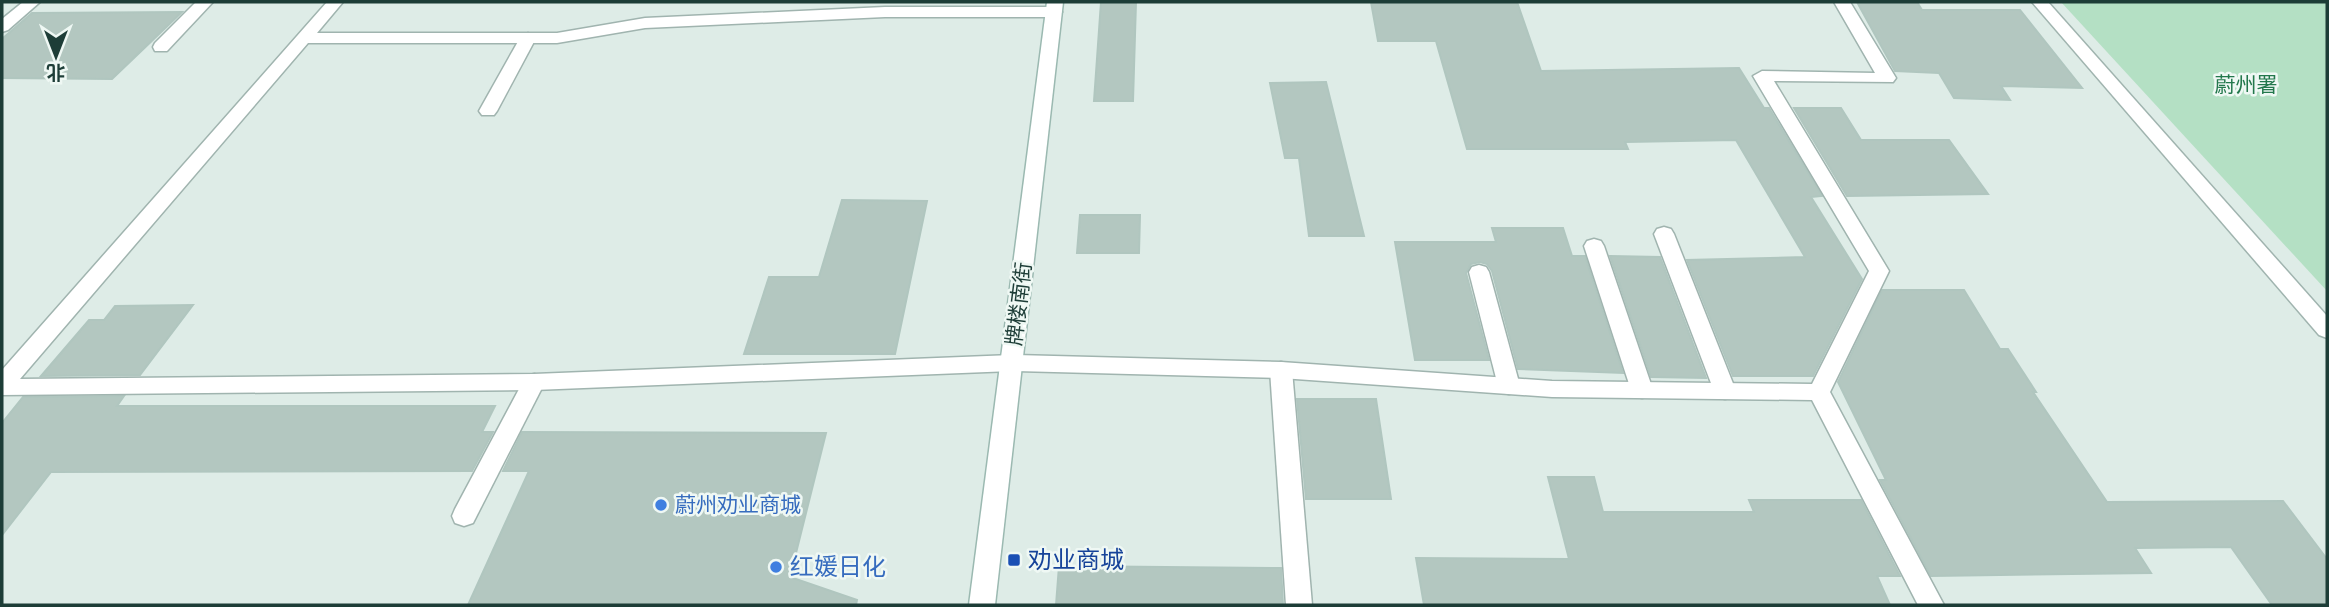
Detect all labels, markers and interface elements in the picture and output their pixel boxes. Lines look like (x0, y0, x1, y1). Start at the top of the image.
north arrow (21, 21, 91, 91)
text: 北 (46, 61, 66, 84)
park label: 蔚州署 (2215, 72, 2278, 97)
street label: 牌楼南街 (1001, 261, 1036, 347)
place label: 蔚州劝业商城 (675, 492, 801, 517)
marker: 蔚州劝业商城 (653, 497, 669, 513)
place label: 劝业商城 (1028, 545, 1124, 574)
place label: 红媛日化 (790, 552, 886, 581)
marker: 劝业商城 (1006, 552, 1022, 568)
marker: 红媛日化 (768, 559, 784, 575)

